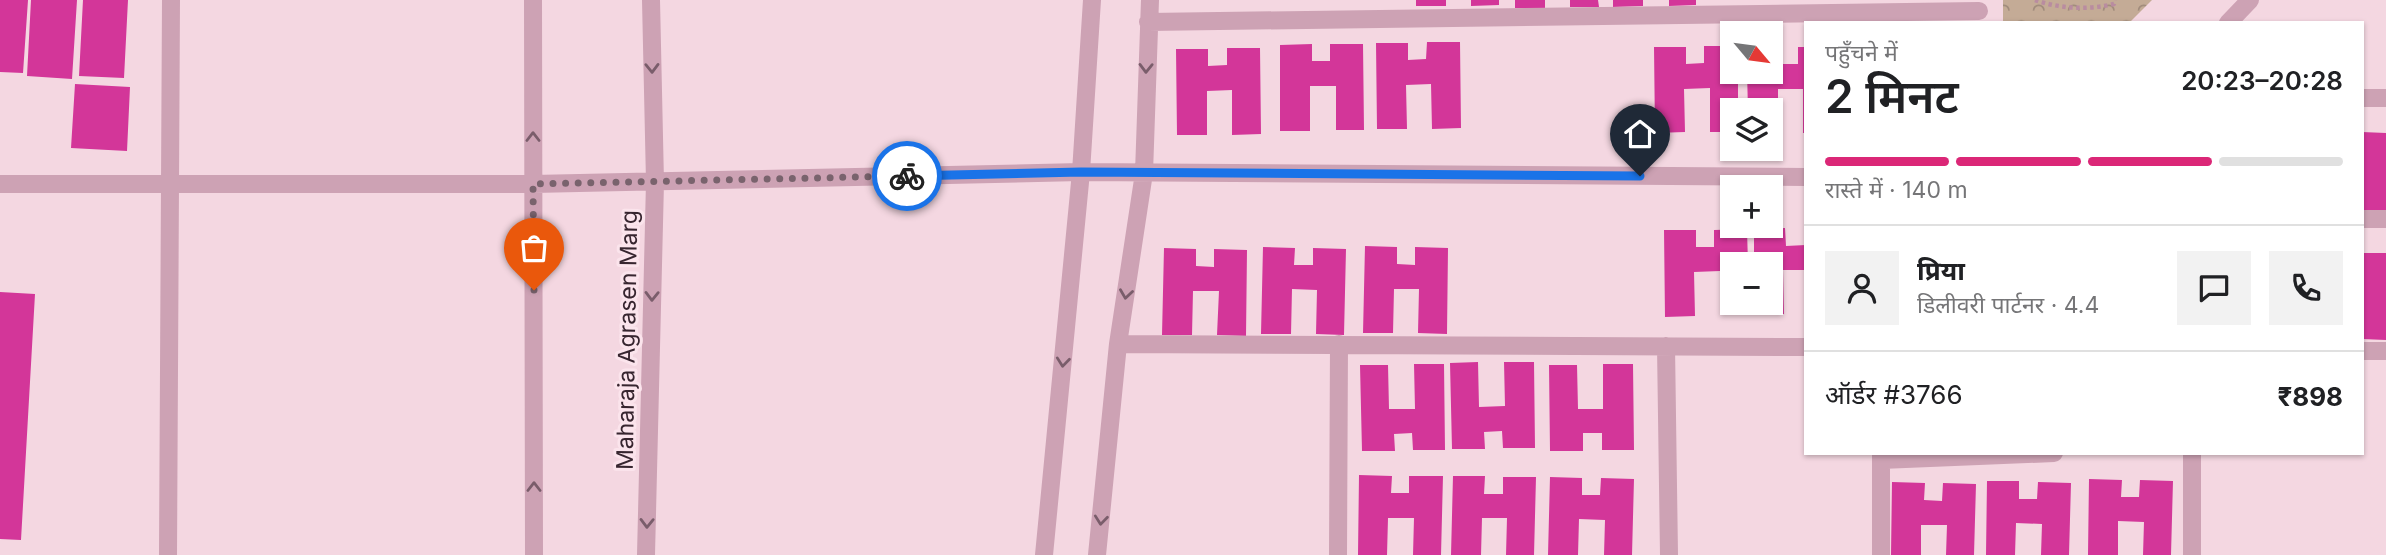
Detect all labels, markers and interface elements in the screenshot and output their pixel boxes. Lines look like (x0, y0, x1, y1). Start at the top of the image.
north arrow (1720, 21, 1783, 84)
map controls (1720, 21, 1783, 315)
text: पहुँचने में (1825, 39, 1898, 67)
one-way arrow (645, 63, 660, 74)
one-way arrow (1139, 63, 1154, 74)
text: 20:23–20:28 (2181, 65, 2343, 96)
text: 2 मिनट (1825, 68, 1959, 124)
button: layers (1720, 98, 1783, 161)
pin (1610, 104, 1670, 176)
icon: home (1621, 115, 1659, 153)
one-way arrow (525, 131, 541, 142)
courier (872, 141, 942, 211)
icon: bike (888, 157, 926, 195)
button: + (1720, 175, 1783, 238)
text: रास्ते में · 140 m (1825, 176, 1968, 204)
street label: Maharaja Agrasen Marg (611, 210, 643, 470)
pin (504, 218, 564, 290)
icon: bag (515, 229, 553, 267)
button: person (1825, 251, 1899, 325)
button: chat (2177, 251, 2251, 325)
button: phone (2269, 251, 2343, 325)
button: − (1720, 252, 1783, 315)
text: प्रिया (1917, 255, 1965, 286)
one-way arrow (1118, 288, 1133, 300)
one-way arrow (645, 290, 660, 301)
text: डिलीवरी पार्टनर · 4.4 (1917, 291, 2099, 319)
one-way arrow (1055, 356, 1070, 368)
text: ऑर्डर #3766 (1825, 379, 1963, 410)
text: ₹898 (2277, 381, 2343, 412)
one-way arrow (526, 481, 542, 492)
one-way arrow (1093, 515, 1108, 526)
one-way arrow (639, 518, 655, 529)

